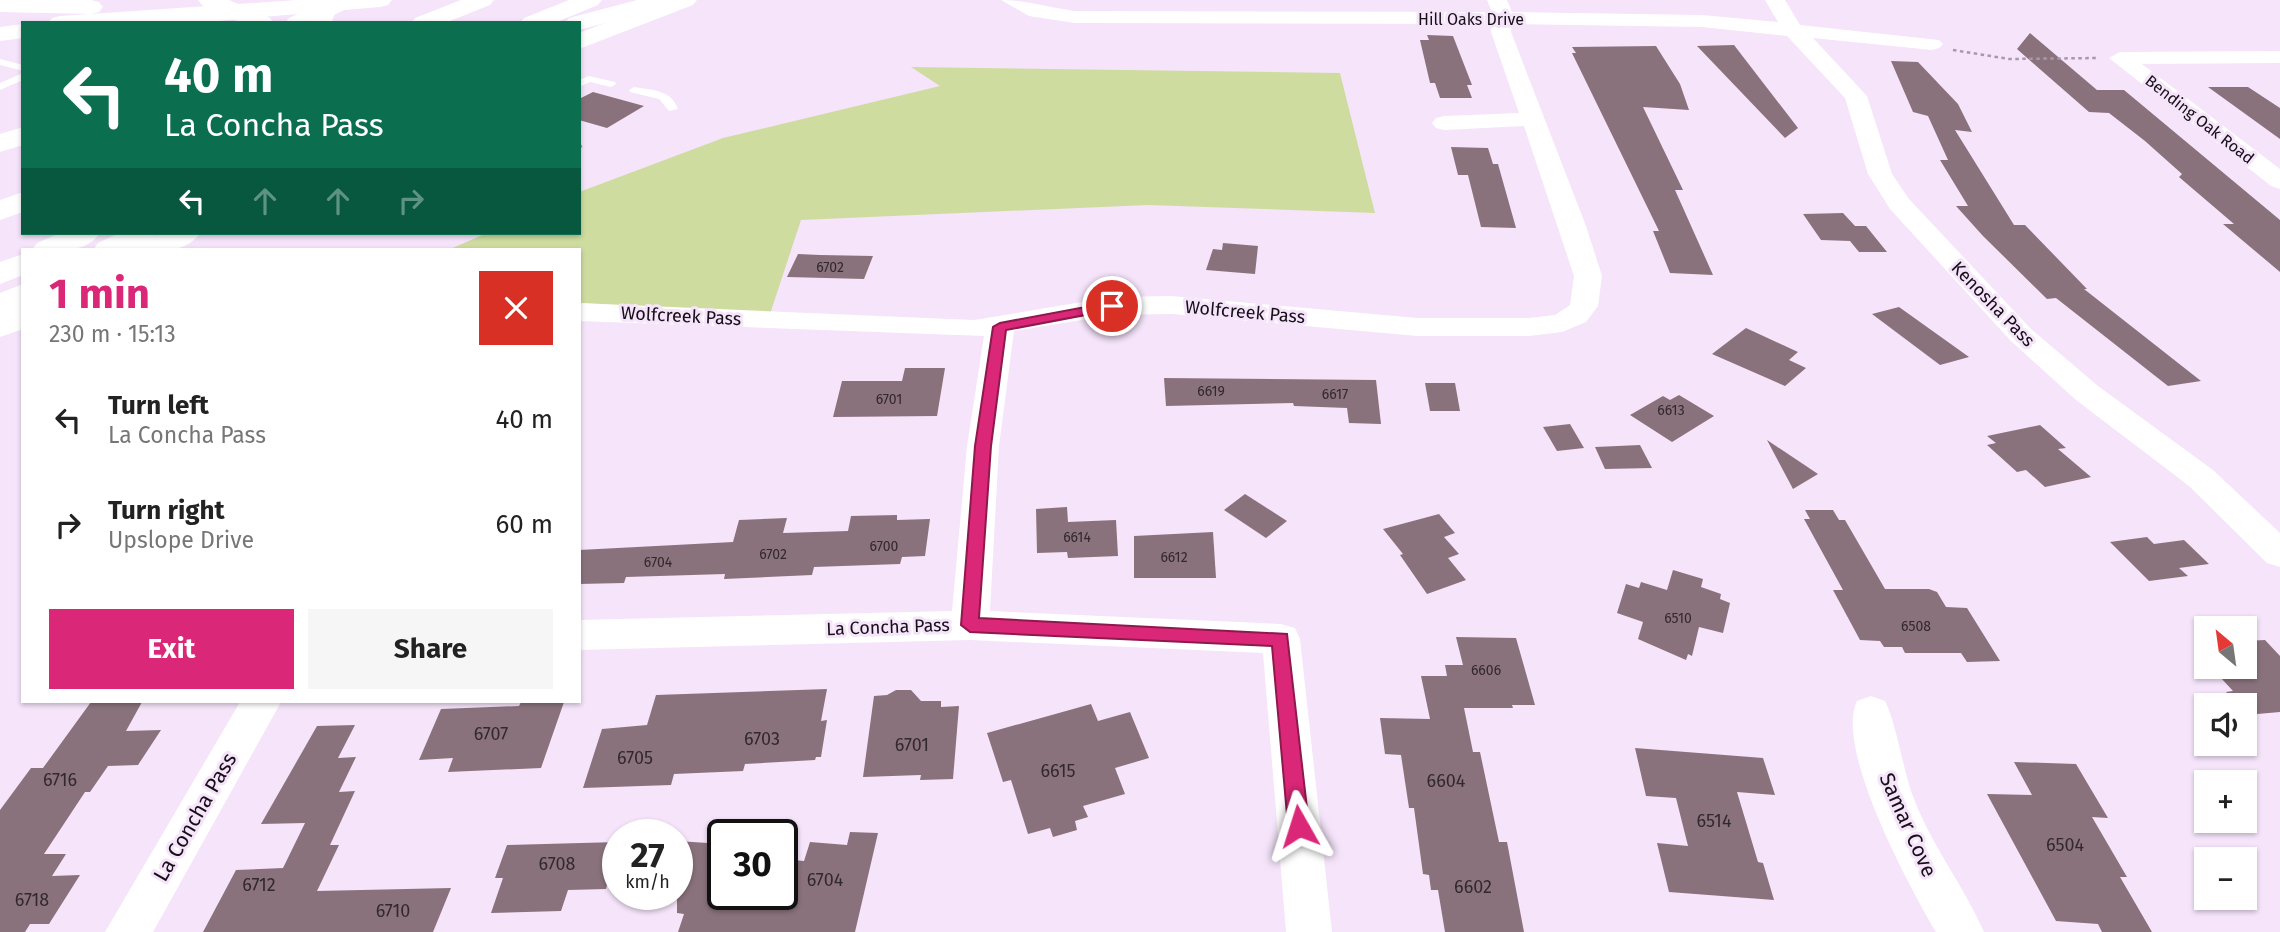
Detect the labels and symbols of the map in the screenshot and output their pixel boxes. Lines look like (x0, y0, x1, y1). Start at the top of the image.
street label: Hill Oaks Drive (1418, 10, 1524, 29)
street label: Bending Oak Road (2142, 71, 2258, 168)
street label: Kenosha Pass (1947, 257, 2039, 351)
house number: 6702 (816, 259, 844, 276)
pin (1082, 276, 1142, 336)
street label: Wolfcreek Pass (1184, 296, 1306, 328)
street label: Wolfcreek Pass (620, 302, 742, 330)
house number: 6619 (1197, 383, 1225, 400)
house number: 6617 (1322, 386, 1348, 403)
house number: 6701 (876, 391, 902, 408)
house number: 6613 (1657, 402, 1685, 419)
house number: 6614 (1063, 529, 1091, 546)
house number: 6700 (870, 538, 899, 555)
house number: 6702 (759, 546, 787, 563)
house number: 6612 (1160, 549, 1188, 566)
house number: 6704 (644, 554, 673, 571)
house number: 6510 (1664, 610, 1692, 627)
street label: La Concha Pass (826, 614, 950, 640)
north arrow (2194, 616, 2258, 679)
house number: 6508 (1901, 618, 1931, 635)
house number: 6606 (1471, 662, 1501, 679)
house number: 6707 (474, 723, 508, 745)
house number: 6703 (744, 728, 780, 750)
house number: 6701 (895, 734, 929, 756)
house number: 6705 (617, 747, 653, 769)
street label: La Concha Pass (148, 748, 242, 886)
house number: 6615 (1040, 760, 1076, 782)
house number: 6716 (43, 769, 77, 791)
street label: Samar Cove (1874, 769, 1942, 881)
house number: 6604 (1427, 770, 1466, 792)
position arrow (1262, 789, 1336, 863)
house number: 6514 (1697, 810, 1732, 832)
speed limit sign: 30 (707, 819, 798, 910)
house number: 6504 (2046, 834, 2084, 856)
house number: 6708 (539, 853, 576, 875)
house number: 6704 (807, 869, 844, 891)
house number: 6712 (242, 874, 276, 896)
house number: 6602 (1454, 876, 1492, 898)
house number: 6718 (15, 889, 49, 911)
house number: 6710 (376, 900, 410, 922)

